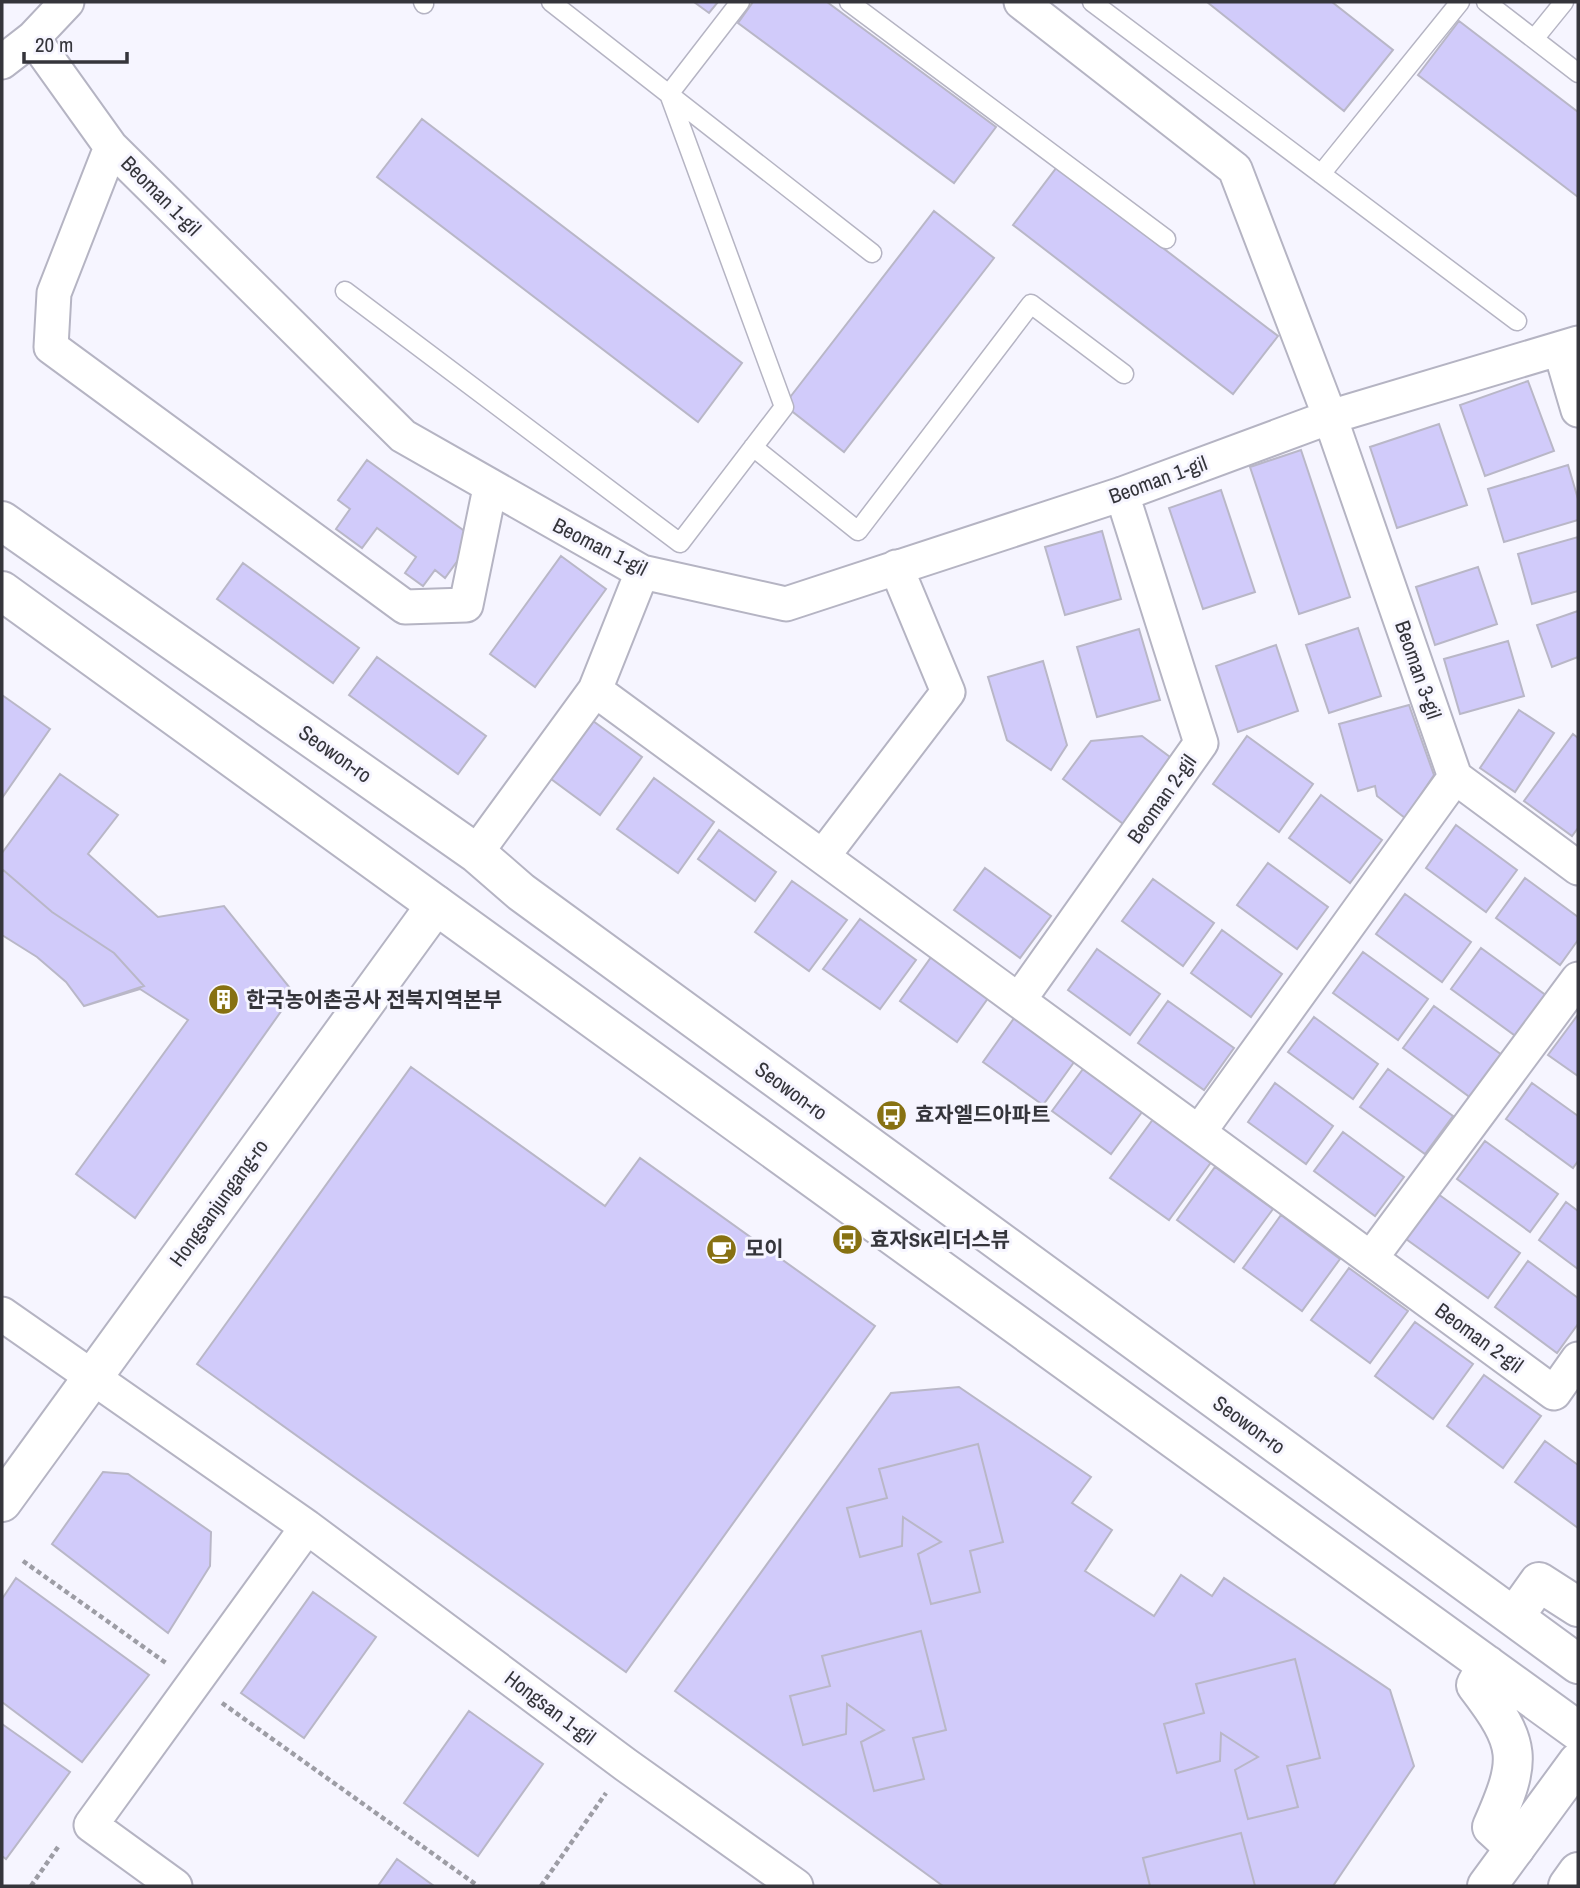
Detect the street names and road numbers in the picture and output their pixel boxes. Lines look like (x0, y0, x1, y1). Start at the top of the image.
street label: Beoman 1-gil (115, 149, 208, 242)
street label: Beoman 1-gil (1105, 448, 1211, 511)
street label: Beoman 1-gil (548, 510, 652, 583)
street label: Beoman 3-gil (1388, 617, 1449, 723)
street label: Seowon-ro (293, 718, 378, 789)
street label: Beoman 2-gil (1120, 748, 1203, 849)
street label: Seowon-ro (749, 1054, 833, 1127)
street label: Hongsanjungang-ro (162, 1133, 275, 1272)
street label: Beoman 2-gil (1429, 1296, 1529, 1379)
street label: Seowon-ro (1207, 1388, 1291, 1461)
street label: Hongsan 1-gil (499, 1664, 602, 1751)

